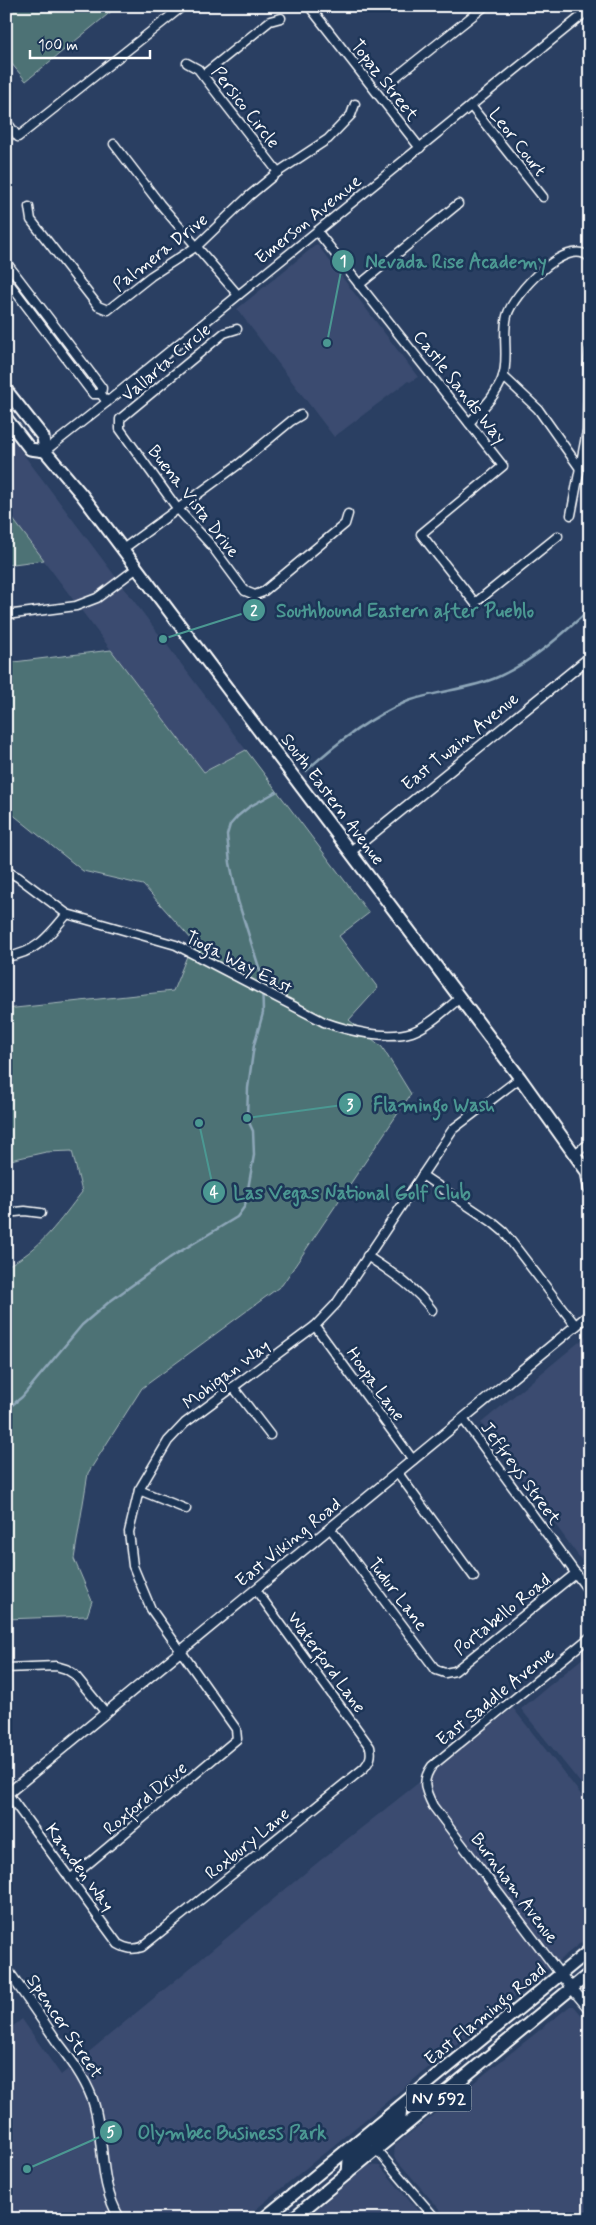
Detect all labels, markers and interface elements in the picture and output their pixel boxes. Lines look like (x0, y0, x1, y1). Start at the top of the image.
scale bar (30, 28, 150, 60)
street label: Topaz Street (345, 35, 424, 127)
text: 100 m (38, 36, 78, 56)
street label: Persico Circle (205, 61, 285, 154)
street label: Leor Court (483, 103, 552, 182)
street label: Emerson Avenue (250, 169, 367, 270)
street label: Palmera Drive (108, 208, 213, 298)
callout: Nevada Rise Academy (330, 244, 556, 278)
text: Nevada Rise Academy (365, 250, 547, 276)
text: 1 (340, 252, 346, 272)
street label: Vallarta Circle (117, 318, 217, 407)
street label: Castle Sands Way (407, 326, 511, 449)
street label: Buena Vista Drive (142, 440, 245, 563)
callout: Southbound Eastern after Pueblo (242, 593, 543, 627)
text: Southbound Eastern after Pueblo (276, 599, 534, 624)
text: 2 (250, 602, 258, 622)
street label: East Twain Avenue (397, 687, 524, 797)
street label: South Eastern Avenue (275, 729, 390, 870)
street label: Tioga Way East (180, 926, 297, 1002)
callout: Flamingo Wash (338, 1087, 506, 1121)
text: Flamingo Wash (373, 1093, 495, 1121)
text: 3 (347, 1096, 354, 1116)
callout: Las Vegas National Golf Club (201, 1175, 479, 1209)
text: Las Vegas National Golf Club (233, 1181, 471, 1207)
text: 4 (210, 1183, 219, 1203)
street label: Mohigan Way (178, 1334, 276, 1416)
street label: Hoopa Lane (340, 1343, 410, 1427)
street label: Jeffreys Street (474, 1417, 566, 1531)
street label: East Viking Road (231, 1493, 346, 1593)
street label: Tudur Lane (362, 1553, 433, 1636)
street label: Portabello Road (449, 1568, 556, 1661)
street label: Waterford Lane (280, 1607, 371, 1719)
street label: East Saddle Avenue (431, 1642, 560, 1752)
street label: Roxford Drive (98, 1756, 194, 1843)
street label: Roxbury Lane (200, 1802, 295, 1885)
street label: Kamden Way (39, 1819, 119, 1917)
street label: Burnham Avenue (465, 1828, 564, 1949)
street label: East Flamingo Road (420, 1958, 553, 2073)
street label: Spencer Street (21, 1970, 108, 2083)
road number: NV 592 (406, 2084, 472, 2112)
callout: Olymbec Business Park (99, 2115, 340, 2149)
text: Olymbec Business Park (138, 2121, 327, 2146)
text: 5 (106, 2123, 116, 2143)

